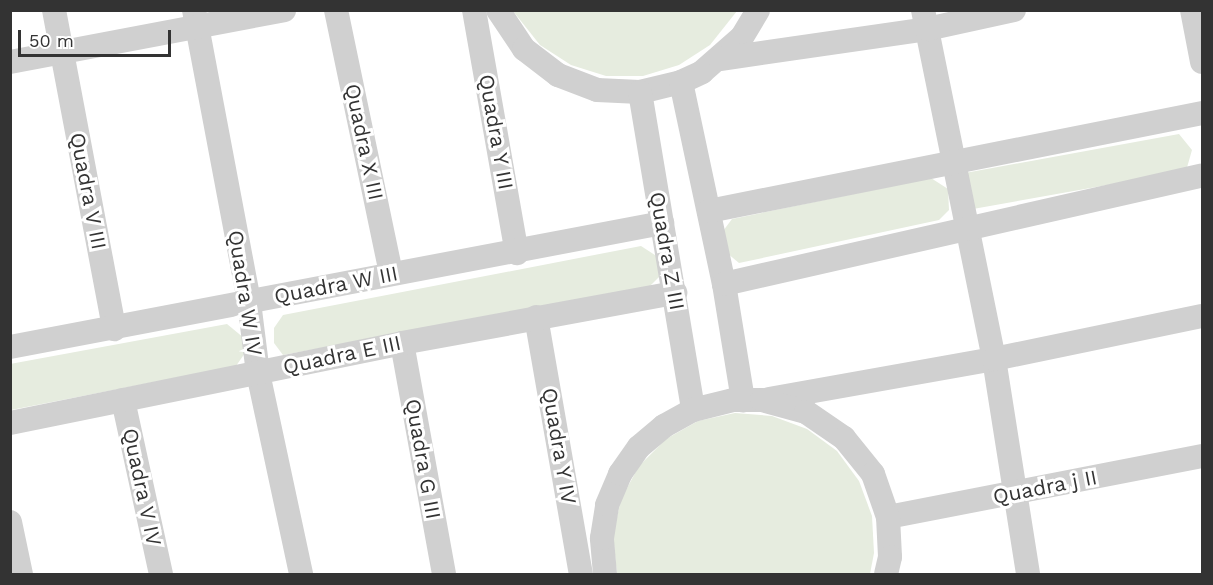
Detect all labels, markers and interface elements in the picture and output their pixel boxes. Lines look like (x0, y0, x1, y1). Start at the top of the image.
scale bar (21, 18, 174, 56)
text: 50 m (29, 30, 74, 51)
street label: Quadra Y III (473, 71, 519, 193)
street label: Quadra X III (339, 81, 389, 203)
street label: Quadra V III (64, 129, 112, 253)
street label: Quadra Z III (644, 190, 690, 312)
street label: Quadra W IV (223, 228, 267, 358)
street label: Quadra W III (271, 261, 401, 309)
street label: Quadra E III (281, 330, 403, 380)
street label: Quadra Y IV (536, 385, 582, 507)
street label: Quadra G III (400, 397, 446, 521)
street label: Quadra V IV (117, 425, 167, 549)
street label: Quadra j II (990, 464, 1100, 510)

